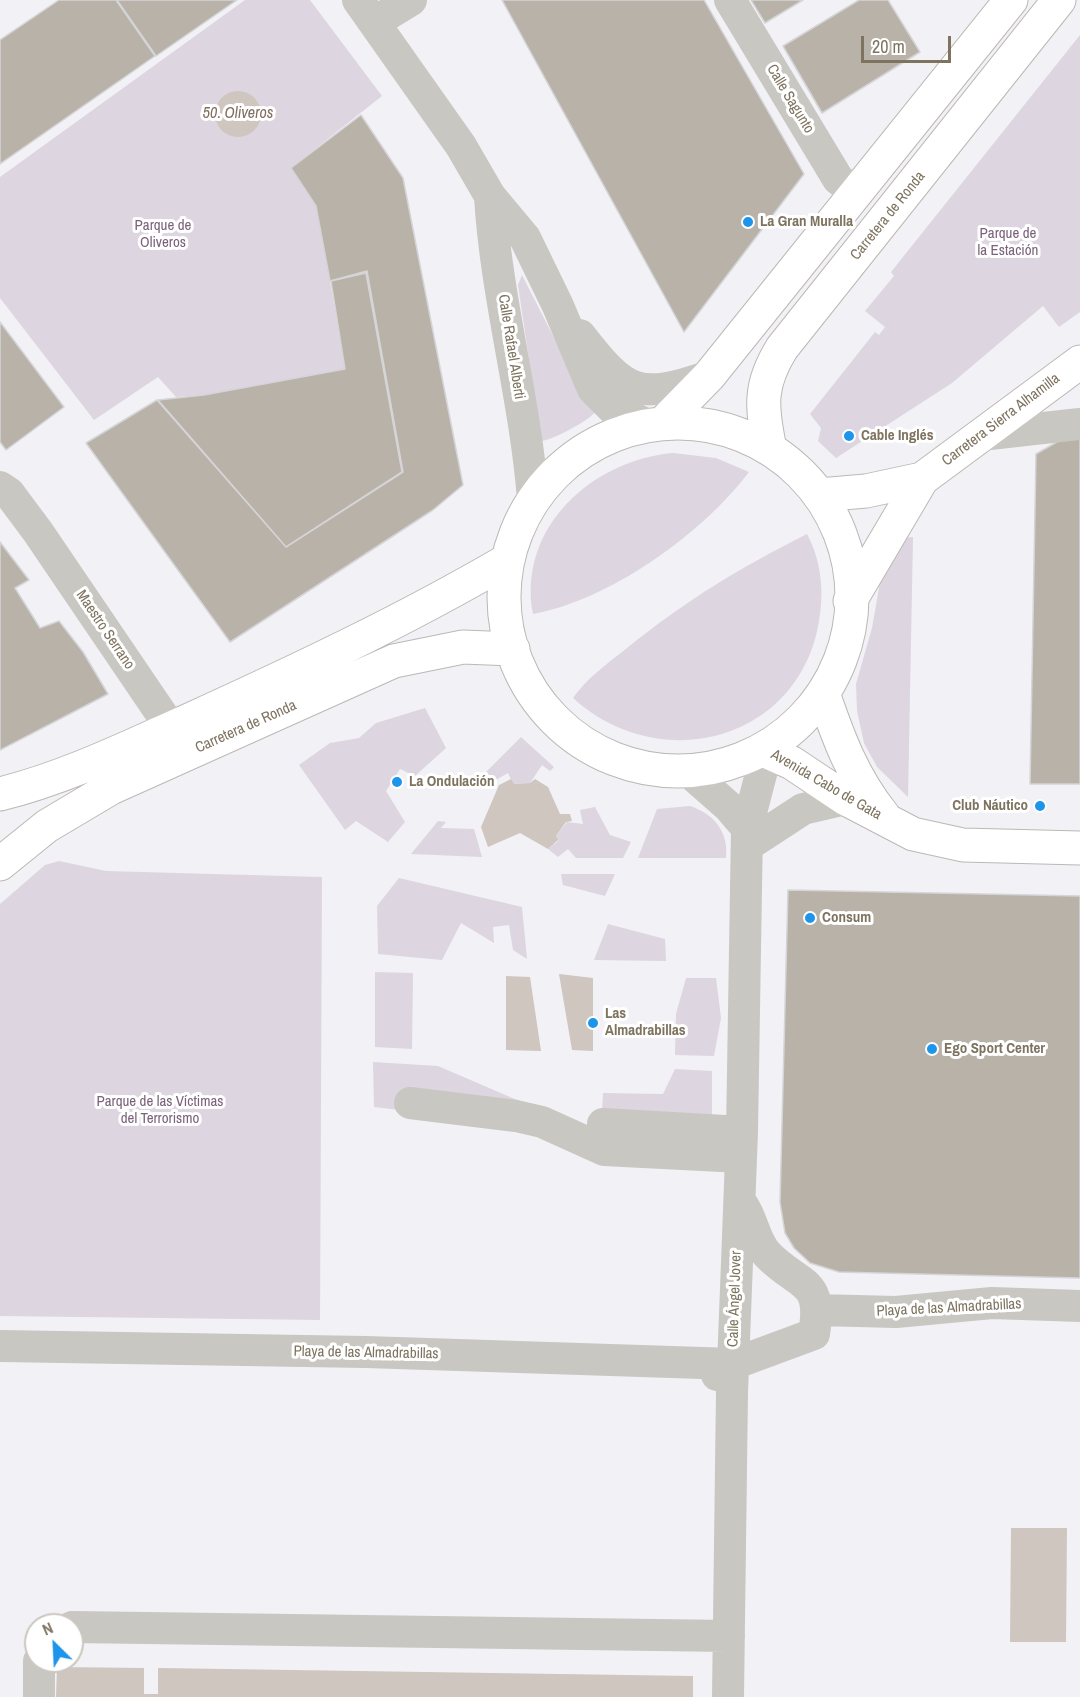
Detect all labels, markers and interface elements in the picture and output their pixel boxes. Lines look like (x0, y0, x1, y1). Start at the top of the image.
scale bar (864, 24, 954, 62)
text: 20 m (872, 34, 905, 59)
street label: Calle Sagunto (762, 61, 818, 137)
water label: 50. Oliveros (203, 104, 273, 124)
street label: Carretera de Ronda (847, 168, 929, 264)
place label: La Gran Muralla (760, 213, 853, 231)
marker: La Gran Muralla (741, 215, 755, 229)
park label: Parque de Oliveros (135, 217, 191, 252)
park label: Parque de la Estación (978, 225, 1038, 260)
street label: Calle Rafael Alberti (494, 293, 528, 401)
street label: Carretera Sierra Alhamilla (939, 370, 1063, 470)
place label: Cable Inglés (861, 427, 933, 445)
marker: Cable Inglés (842, 429, 856, 443)
street label: Maestro Serrano (72, 587, 138, 673)
street label: Carretera de Ronda (193, 697, 299, 757)
street label: Avenida Cabo de Gata (767, 746, 885, 824)
place label: La Ondulación (409, 773, 494, 791)
marker: La Ondulación (390, 775, 404, 789)
place label: Club Náutico (952, 797, 1028, 815)
marker: Club Náutico (1033, 799, 1047, 813)
place label: Consum (822, 909, 871, 927)
marker: Consum (803, 911, 817, 925)
place label: Las Almadrabillas (605, 1005, 686, 1040)
marker: Las Almadrabillas (586, 1016, 600, 1030)
place label: Ego Sport Center (944, 1040, 1045, 1058)
marker: Ego Sport Center (925, 1042, 939, 1056)
park label: Parque de las Víctimas del Terrorismo (97, 1093, 223, 1128)
street label: Calle Ángel Jover (724, 1251, 746, 1347)
street label: Playa de las Almadrabillas (876, 1295, 1022, 1321)
street label: Playa de las Almadrabillas (293, 1343, 439, 1363)
north arrow (24, 1613, 84, 1673)
text: N (39, 1616, 56, 1640)

